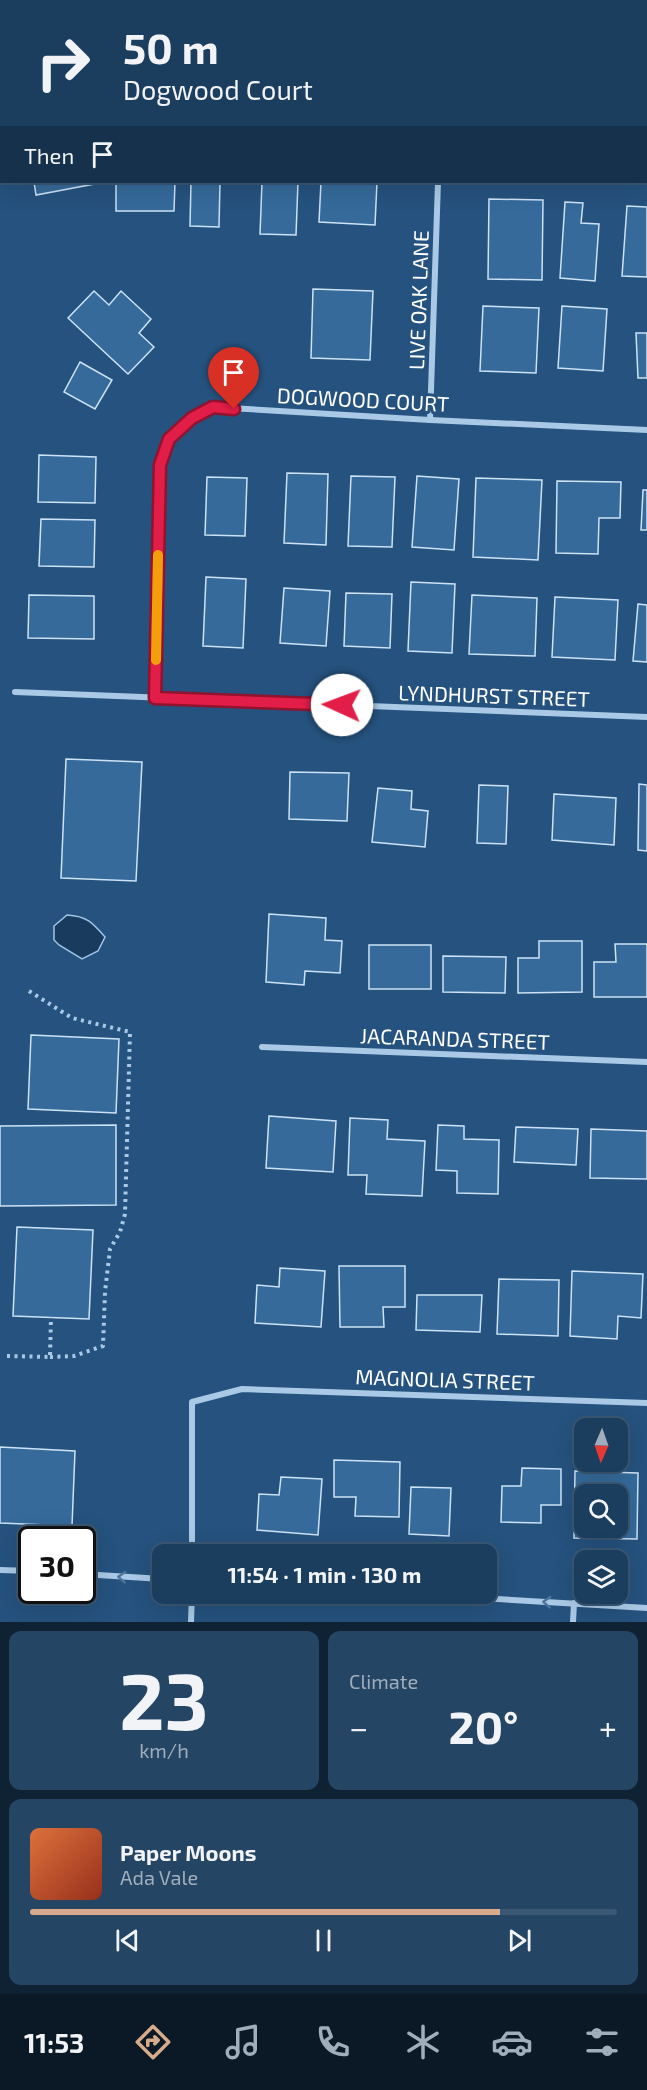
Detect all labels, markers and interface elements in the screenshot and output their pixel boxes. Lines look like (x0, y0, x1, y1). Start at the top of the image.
text: 50 m (123, 22, 219, 72)
icon: right (24, 24, 102, 102)
text: Dogwood Court (123, 73, 313, 105)
icon: arrive (86, 138, 119, 171)
text: Then (24, 142, 74, 168)
street label: LIVE OAK LANE (403, 230, 433, 370)
pin (208, 347, 259, 409)
icon: arrive (217, 356, 250, 389)
street label: DOGWOOD COURT (276, 382, 450, 416)
position arrow (310, 673, 374, 737)
street label: LYNDHURST STREET (398, 679, 590, 711)
street label: JACARANDA STREET (360, 1022, 550, 1054)
street label: MAGNOLIA STREET (355, 1363, 535, 1395)
north arrow (574, 1418, 628, 1472)
map controls (574, 1418, 628, 1604)
button: search (574, 1484, 628, 1538)
speed limit sign: 30 (18, 1526, 96, 1604)
button: layers (574, 1550, 628, 1604)
text: 11:54 · 1 min · 130 m (228, 1561, 421, 1587)
one-way arrow (118, 1570, 127, 1583)
one-way arrow (542, 1596, 551, 1609)
text: 23 (119, 1652, 209, 1746)
text: Climate (349, 1669, 418, 1693)
text: 20° (449, 1699, 519, 1753)
text: − (349, 1707, 368, 1747)
text: + (599, 1707, 617, 1747)
text: km/h (139, 1738, 189, 1762)
text: Paper Moons (120, 1839, 256, 1865)
text: Ada Vale (120, 1865, 198, 1889)
icon: previous (111, 1924, 144, 1957)
icon: pause (307, 1924, 340, 1957)
icon: next (503, 1924, 536, 1957)
icon: directions (132, 2021, 174, 2063)
icon: music (222, 2021, 264, 2063)
icon: phone (312, 2021, 354, 2063)
icon: climate (402, 2021, 444, 2063)
icon: car (491, 2021, 533, 2063)
icon: filters (581, 2021, 623, 2063)
text: 11:53 (24, 2026, 84, 2058)

